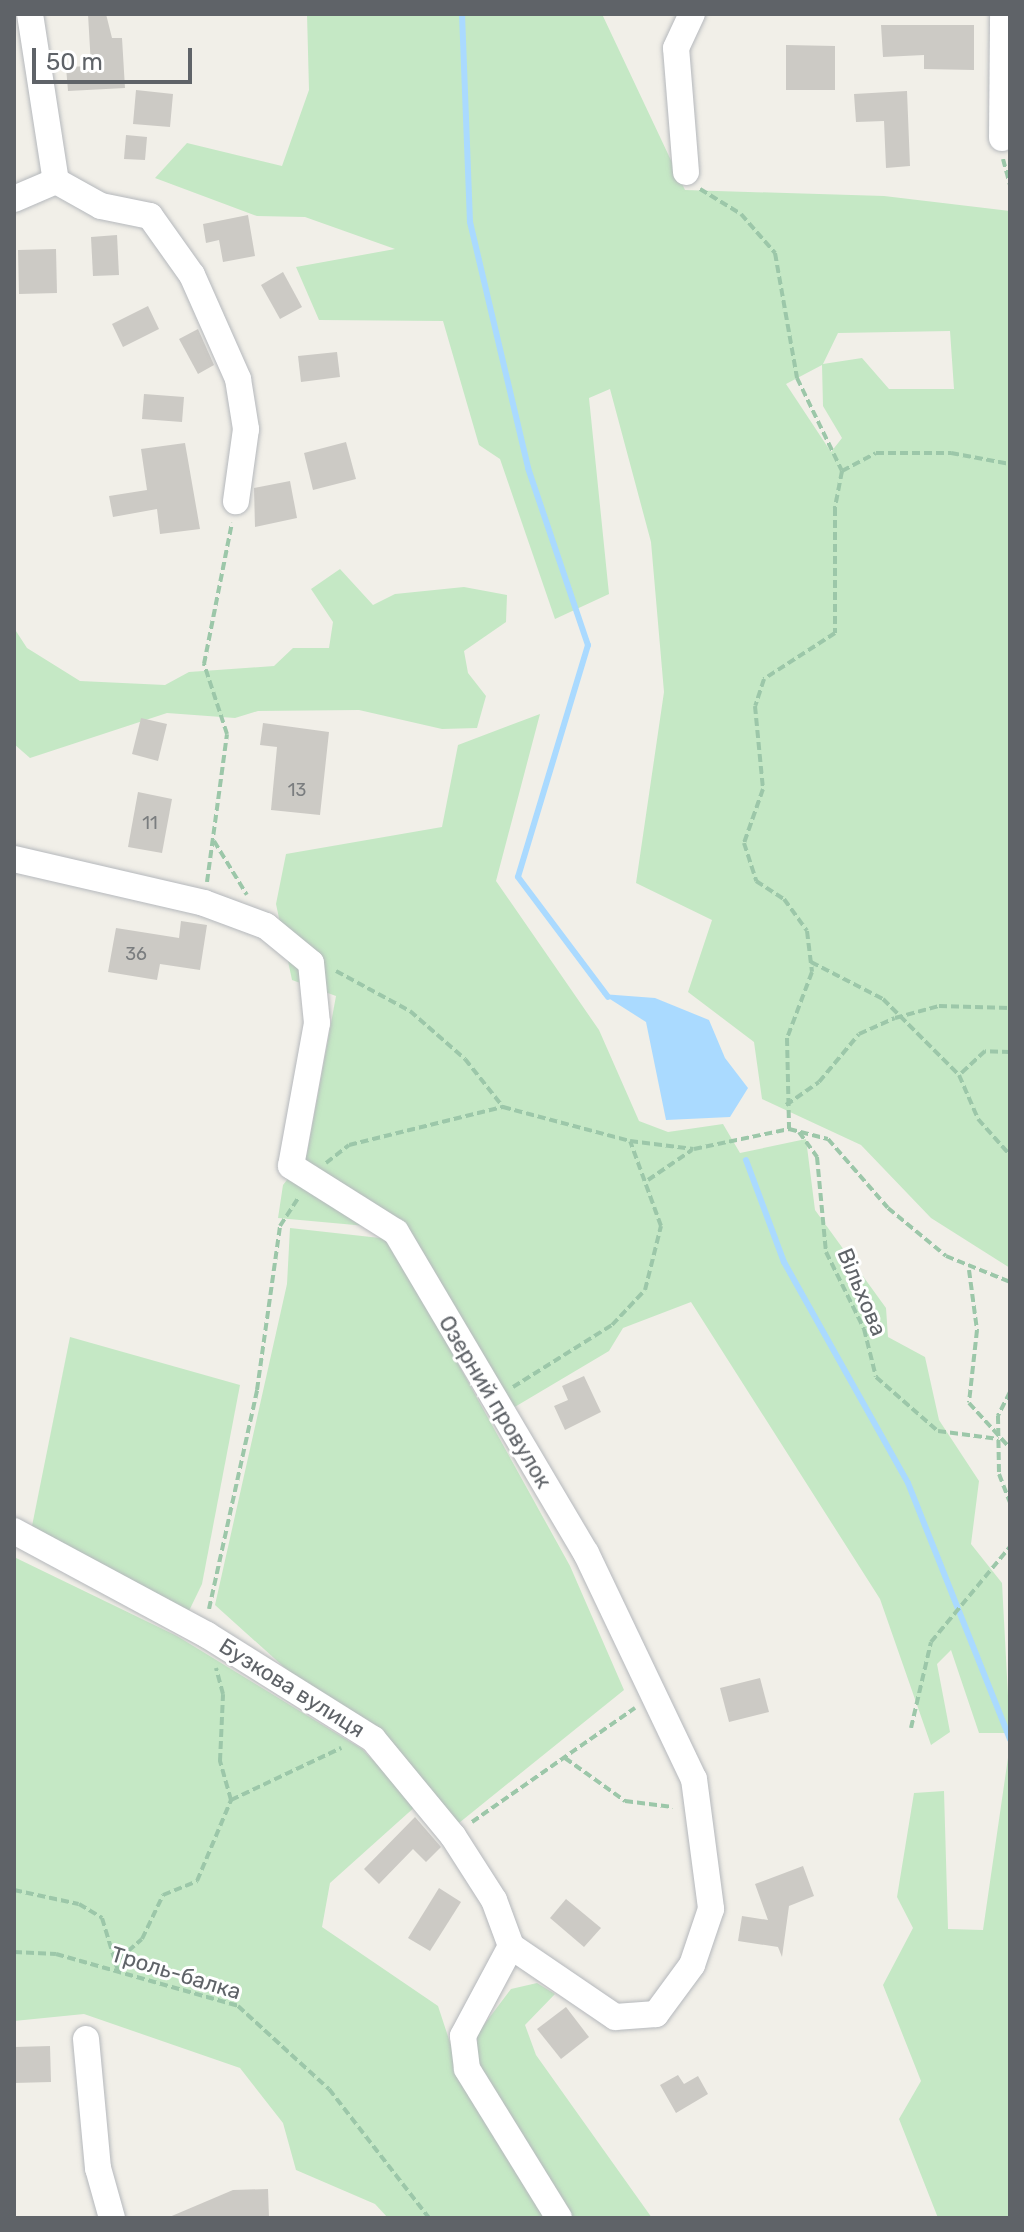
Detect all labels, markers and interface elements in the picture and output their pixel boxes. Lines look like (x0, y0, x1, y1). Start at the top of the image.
scale bar (36, 32, 196, 82)
text: 50 m (46, 48, 103, 76)
house number: 13 (288, 779, 306, 801)
house number: 11 (142, 812, 158, 834)
house number: 36 (125, 943, 147, 965)
street label: Вільхова (832, 1244, 892, 1340)
street label: Озерний провулок (433, 1311, 557, 1493)
street label: Бузкова вулиця (214, 1633, 370, 1743)
street label: Троль-балка (108, 1941, 244, 2005)

